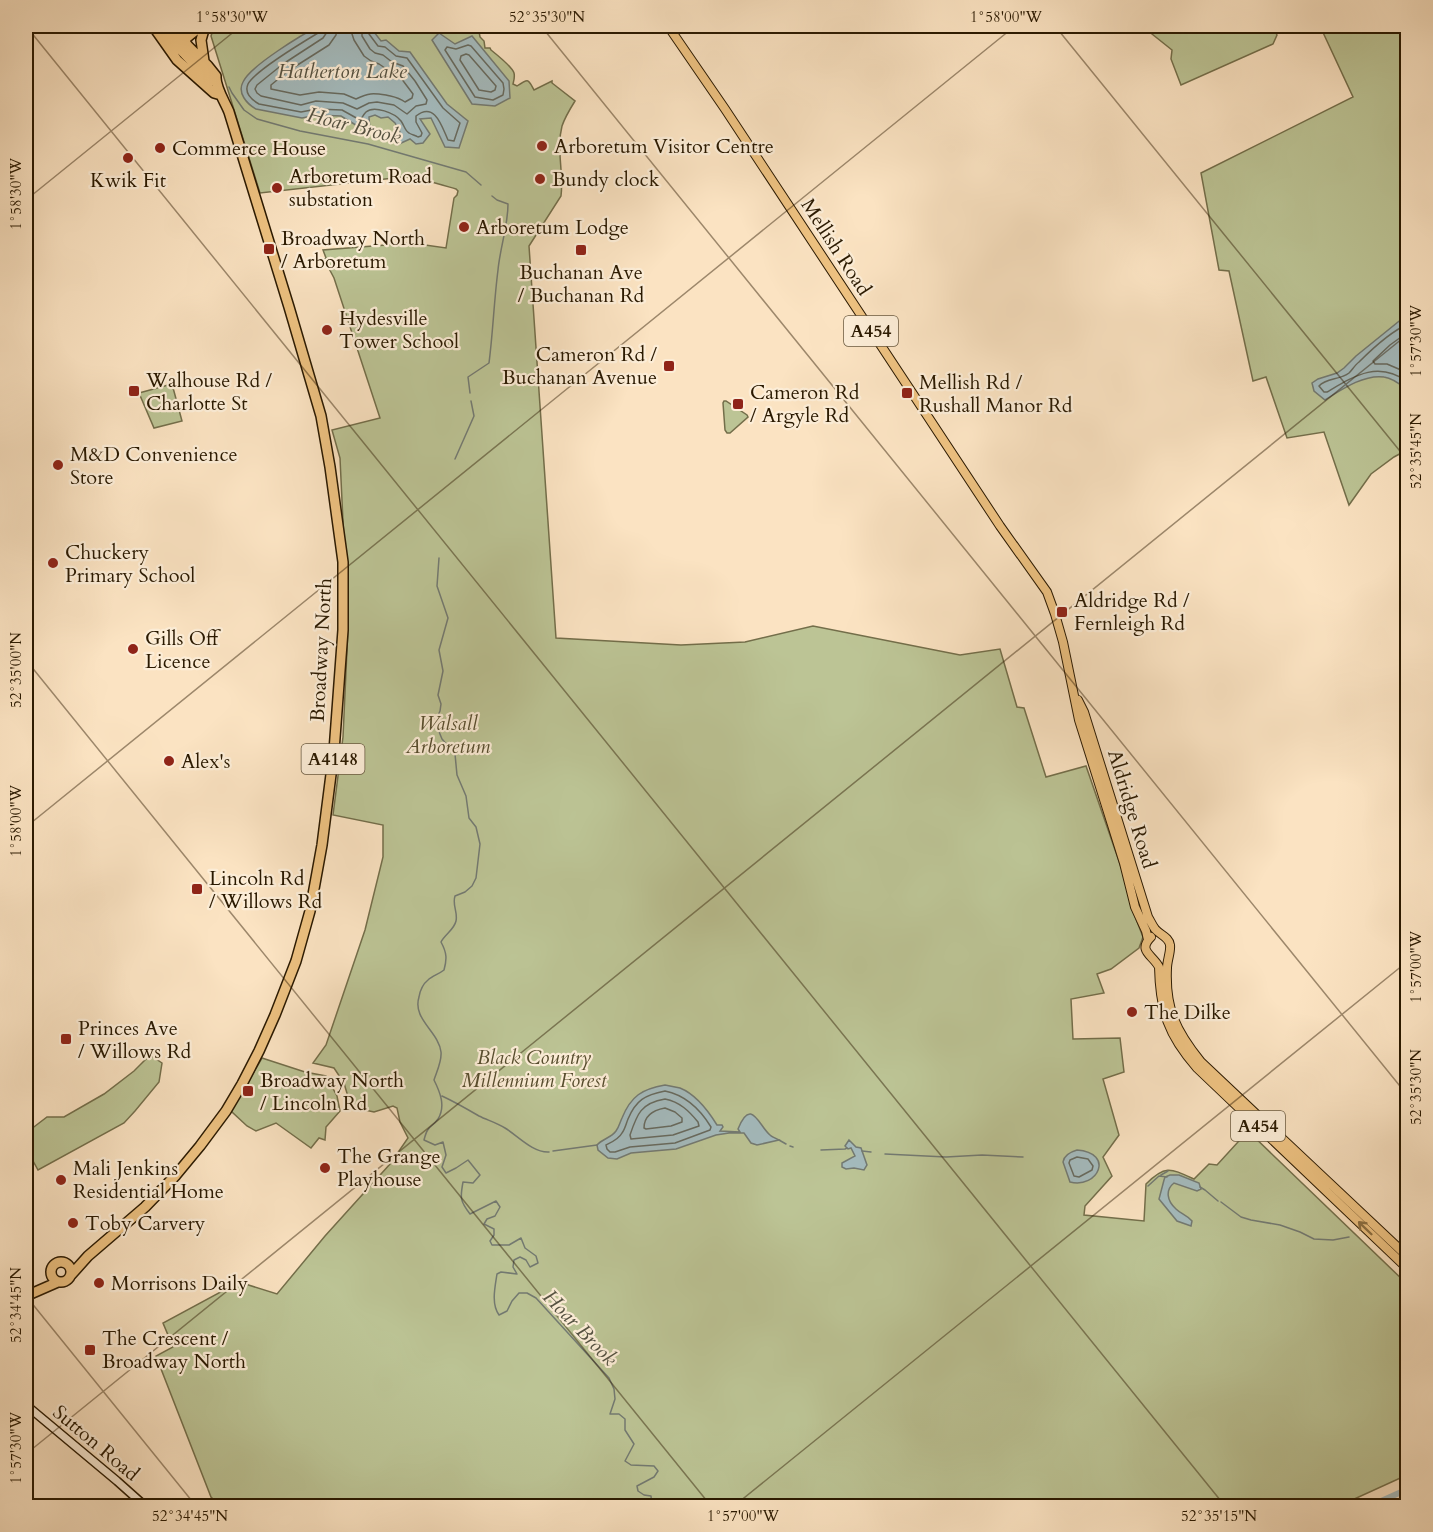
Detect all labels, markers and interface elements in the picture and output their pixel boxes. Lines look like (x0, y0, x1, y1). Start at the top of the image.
text: 1°58'30"W (196, 7, 269, 27)
text: 52°35'30"N (509, 7, 585, 27)
text: 1°58'00"W (970, 7, 1043, 27)
water label: Hatherton Lake (277, 57, 408, 86)
water label: Hoar Brook (304, 100, 405, 152)
place label: Arboretum Visitor Centre (554, 133, 774, 160)
place label: Commerce House (172, 135, 326, 162)
marker: Arboretum Visitor Centre (535, 139, 549, 153)
marker: Commerce House (153, 141, 167, 155)
marker: Kwik Fit (121, 151, 135, 165)
text: 1°58'30"W (6, 157, 26, 230)
place label: Arboretum Road substation (289, 163, 432, 213)
place label: Bundy clock (552, 166, 660, 193)
place label: Kwik Fit (90, 167, 167, 194)
marker: Bundy clock (533, 172, 547, 186)
marker: Arboretum Road substation (270, 181, 284, 195)
street label: Mellish Road (795, 193, 878, 301)
place label: Arboretum Lodge (476, 214, 629, 241)
marker: Arboretum Lodge (457, 220, 471, 234)
place label: Broadway North / Arboretum (281, 225, 425, 275)
marker: Broadway North / Arboretum (262, 242, 276, 256)
marker: Buchanan Ave / Buchanan Rd (574, 243, 588, 257)
place label: Buchanan Ave / Buchanan Rd (518, 259, 645, 309)
text: 1°57'30"W (1406, 304, 1426, 377)
place label: Hydesville Tower School (339, 305, 459, 355)
road number: A454 (844, 316, 898, 346)
marker: Hydesville Tower School (320, 323, 334, 337)
place label: Cameron Rd / Buchanan Avenue (502, 341, 658, 391)
marker: Cameron Rd / Buchanan Avenue (662, 359, 676, 373)
place label: Walhouse Rd / Charlotte St (145, 367, 273, 417)
place label: Mellish Rd / Rushall Manor Rd (919, 369, 1073, 419)
place label: Cameron Rd / Argyle Rd (750, 379, 860, 429)
marker: Walhouse Rd / Charlotte St (127, 384, 141, 398)
marker: Mellish Rd / Rushall Manor Rd (900, 386, 914, 400)
marker: Cameron Rd / Argyle Rd (731, 397, 745, 411)
text: 52°35'45"N (1406, 413, 1426, 489)
place label: M&D Convenience Store (70, 441, 238, 491)
marker: M&D Convenience Store (51, 458, 65, 472)
place label: Chuckery Primary School (65, 539, 195, 589)
marker: Chuckery Primary School (46, 556, 60, 570)
street label: Broadway North (304, 577, 338, 723)
place label: Aldridge Rd / Fernleigh Rd (1074, 587, 1190, 637)
marker: Aldridge Rd / Fernleigh Rd (1055, 605, 1069, 619)
place label: Gills Off Licence (145, 625, 221, 675)
text: 52°35'00"N (6, 632, 26, 708)
marker: Gills Off Licence (126, 642, 140, 656)
park label: Walsall Arboretum (405, 710, 490, 760)
road number: A4148 (302, 744, 364, 774)
street label: Aldridge Road (1101, 746, 1163, 872)
place label: Alex's (181, 748, 231, 775)
marker: Alex's (162, 754, 176, 768)
text: 1°58'00"W (6, 784, 26, 857)
place label: Lincoln Rd / Willows Rd (209, 865, 323, 915)
marker: Lincoln Rd / Willows Rd (190, 882, 204, 896)
text: 1°57'00"W (1406, 930, 1426, 1003)
place label: The Dilke (1144, 999, 1231, 1026)
marker: The Dilke (1125, 1005, 1139, 1019)
place label: Princes Ave / Willows Rd (78, 1015, 192, 1065)
marker: Princes Ave / Willows Rd (59, 1032, 73, 1046)
park label: Black Country Millennium Forest (462, 1044, 608, 1094)
text: 52°35'30"N (1406, 1049, 1426, 1125)
place label: Broadway North / Lincoln Rd (260, 1067, 404, 1117)
marker: Broadway North / Lincoln Rd (241, 1084, 255, 1098)
road number: A454 (1231, 1111, 1285, 1141)
place label: The Grange Playhouse (337, 1143, 441, 1193)
place label: Mali Jenkins Residential Home (73, 1155, 224, 1205)
marker: The Grange Playhouse (318, 1161, 332, 1175)
marker: Mali Jenkins Residential Home (54, 1173, 68, 1187)
place label: Toby Carvery (85, 1210, 206, 1237)
marker: Toby Carvery (66, 1216, 80, 1230)
one-way arrow (1358, 1221, 1373, 1236)
text: 52°34'45"N (6, 1267, 26, 1343)
place label: Morrisons Daily (111, 1270, 248, 1297)
marker: Morrisons Daily (92, 1276, 106, 1290)
water label: Hoar Brook (536, 1283, 624, 1373)
place label: The Crescent / Broadway North (102, 1325, 246, 1375)
marker: The Crescent / Broadway North (83, 1343, 97, 1357)
street label: Sutton Road (47, 1399, 145, 1487)
text: 1°57'30"W (6, 1411, 26, 1484)
text: 52°34'45"N (152, 1506, 228, 1526)
text: 1°57'00"W (707, 1506, 780, 1526)
text: 52°35'15"N (1181, 1506, 1257, 1526)

